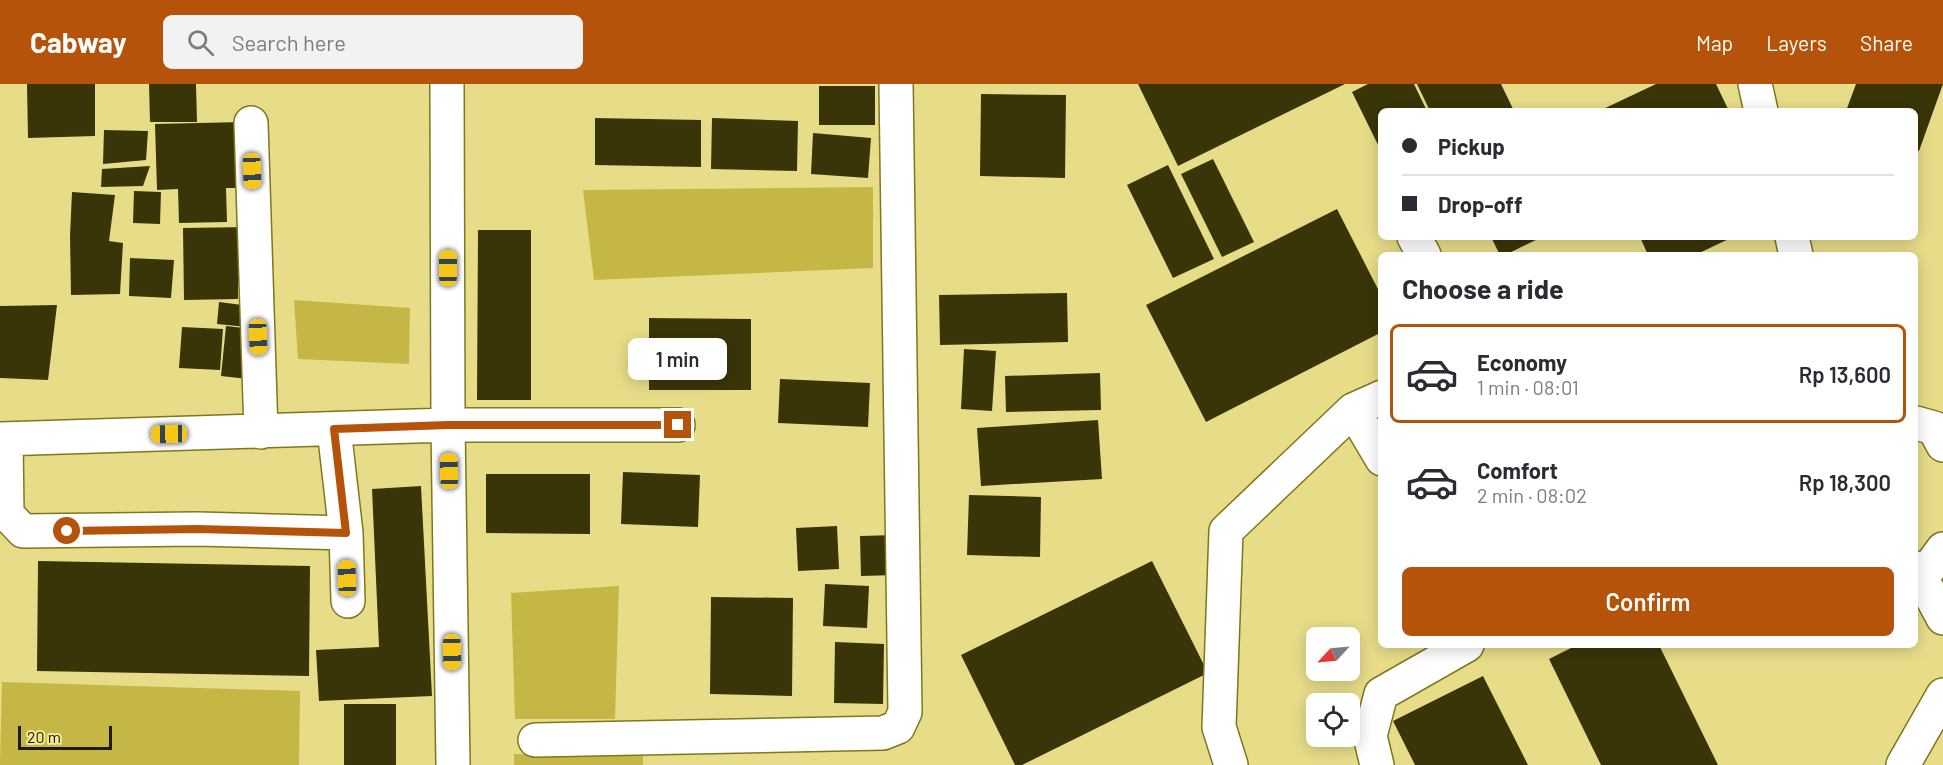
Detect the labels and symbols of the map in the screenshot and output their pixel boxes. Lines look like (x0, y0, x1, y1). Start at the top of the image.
car (242, 153, 262, 189)
car (439, 250, 457, 286)
car (248, 319, 268, 355)
callout: 1 min (628, 338, 728, 380)
route end (664, 411, 691, 438)
car (151, 425, 187, 443)
car (440, 453, 458, 489)
route start (53, 517, 80, 544)
car (337, 560, 357, 596)
north arrow (1306, 627, 1360, 681)
car (443, 634, 461, 670)
scale bar (18, 723, 112, 750)

